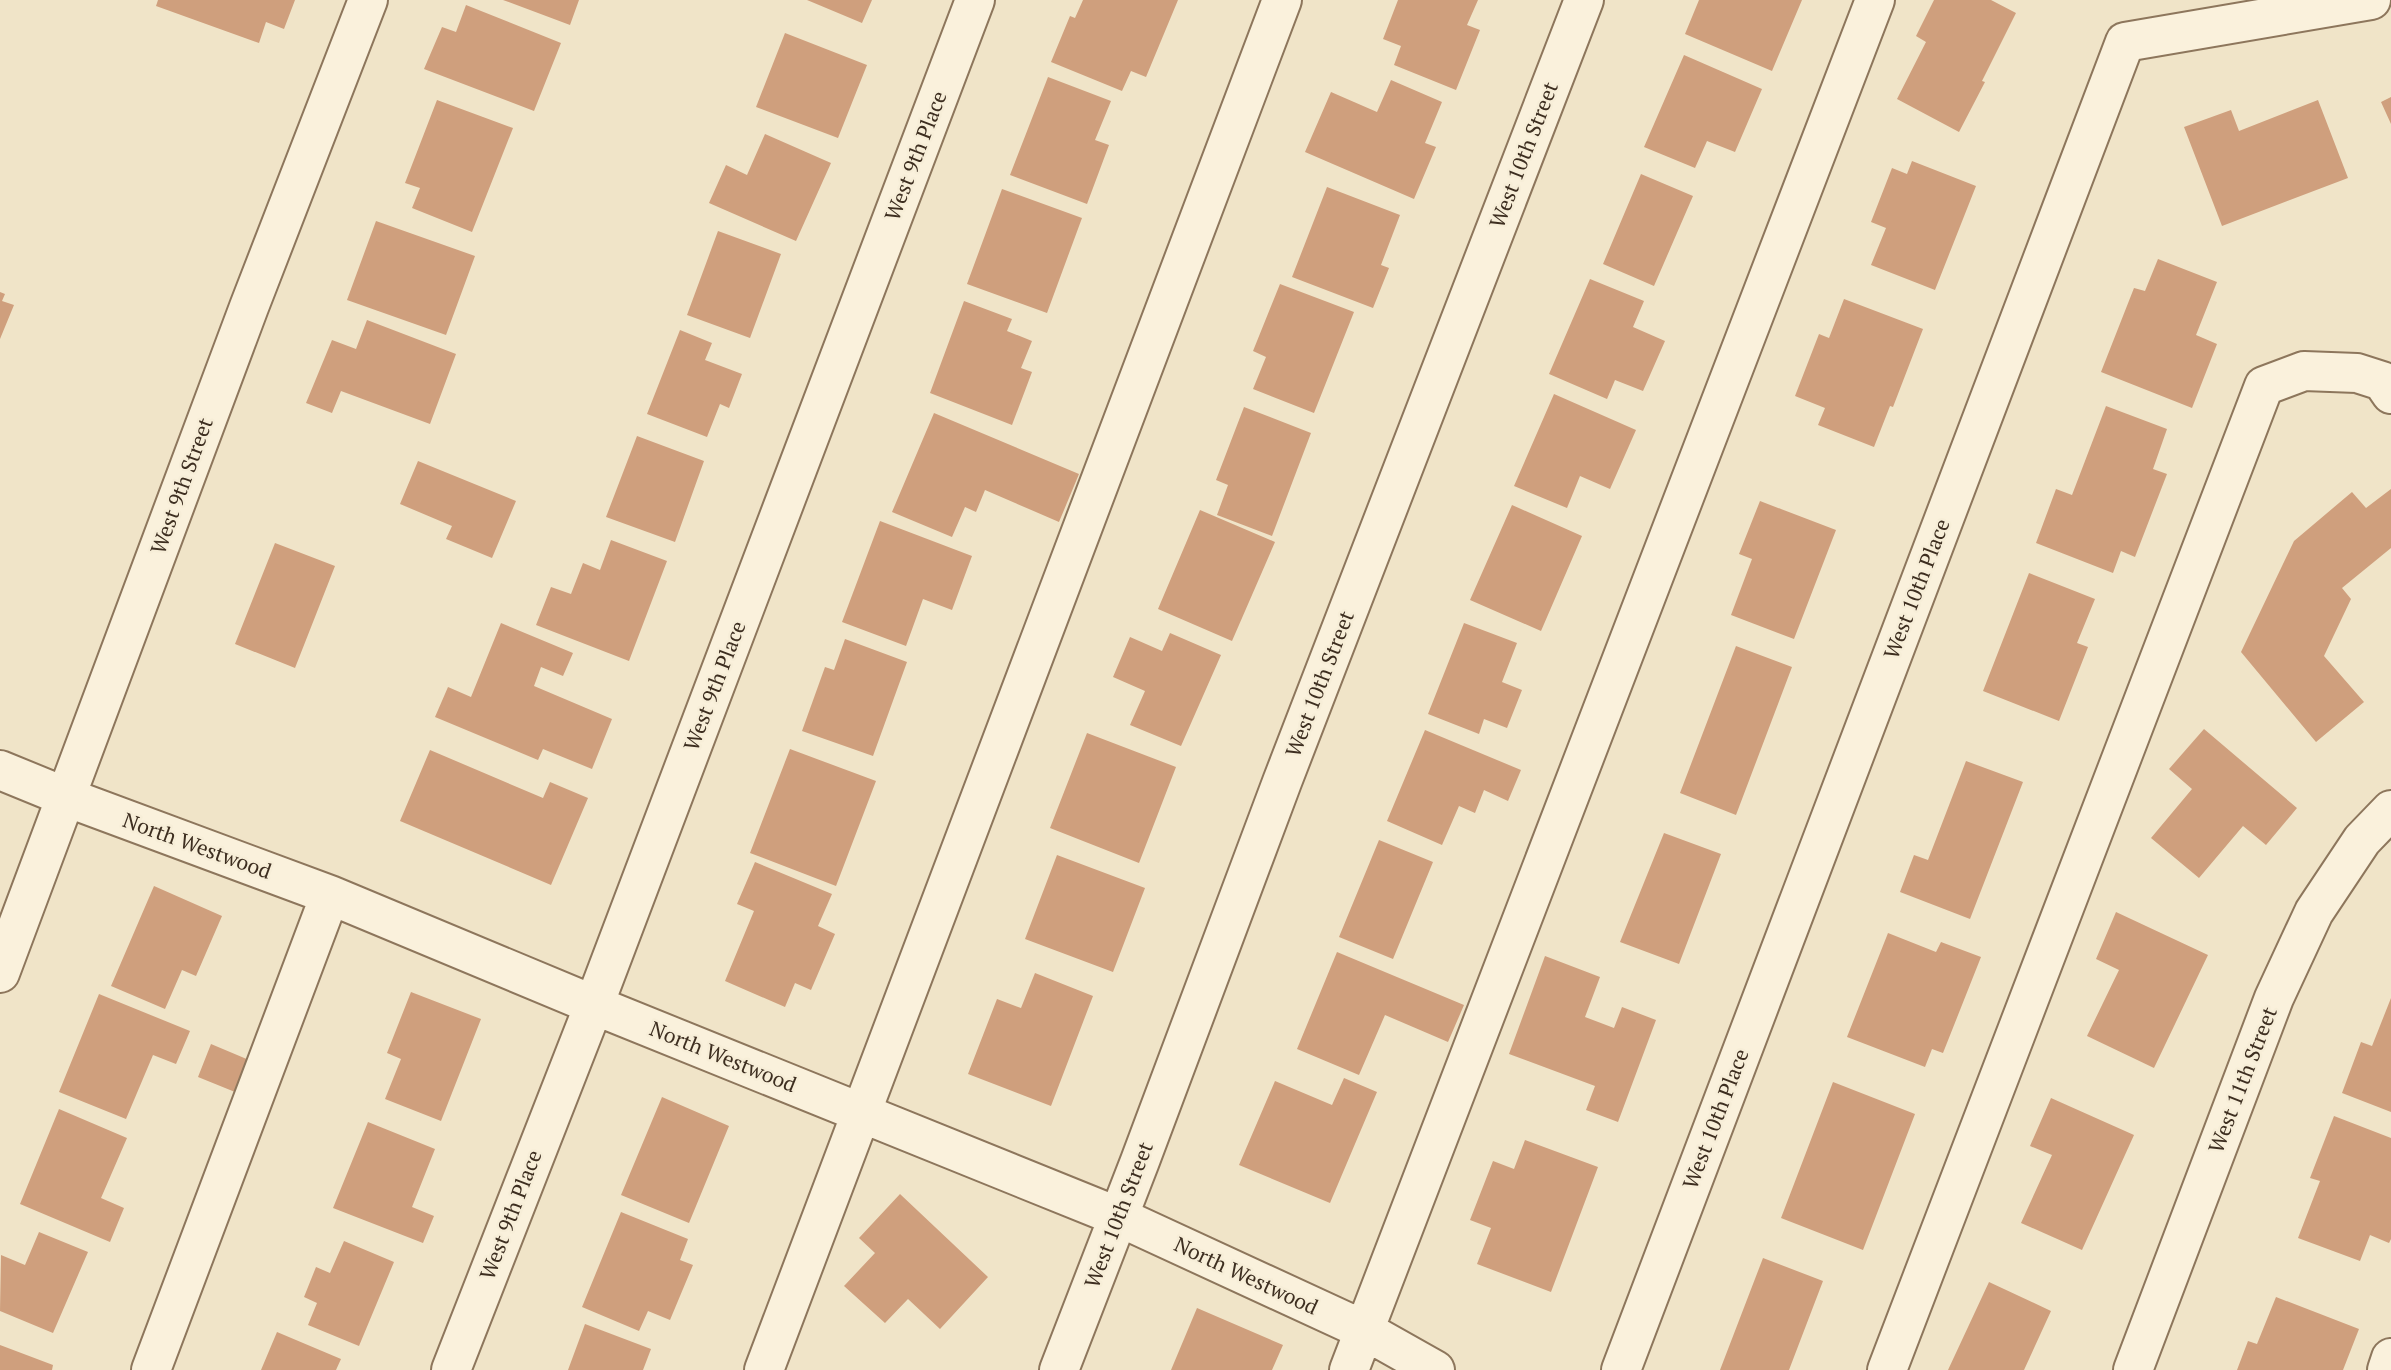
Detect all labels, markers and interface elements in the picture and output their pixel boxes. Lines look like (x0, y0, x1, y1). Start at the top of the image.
street label: West 10th Street (1482, 77, 1564, 232)
street label: West 9th Place (878, 87, 953, 224)
street label: West 9th Street (143, 413, 219, 558)
street label: West 10th Place (1877, 515, 1956, 663)
street label: West 10th Street (1278, 606, 1360, 761)
street label: West 9th Place (677, 617, 752, 754)
street label: North Westwood (119, 805, 276, 885)
street label: West 11th Street (2201, 1002, 2283, 1157)
street label: North Westwood (646, 1014, 801, 1098)
street label: West 10th Place (1676, 1045, 1755, 1193)
street label: West 10th Street (1077, 1137, 1159, 1292)
street label: West 9th Place (473, 1146, 548, 1283)
street label: North Westwood (1170, 1229, 1323, 1321)

